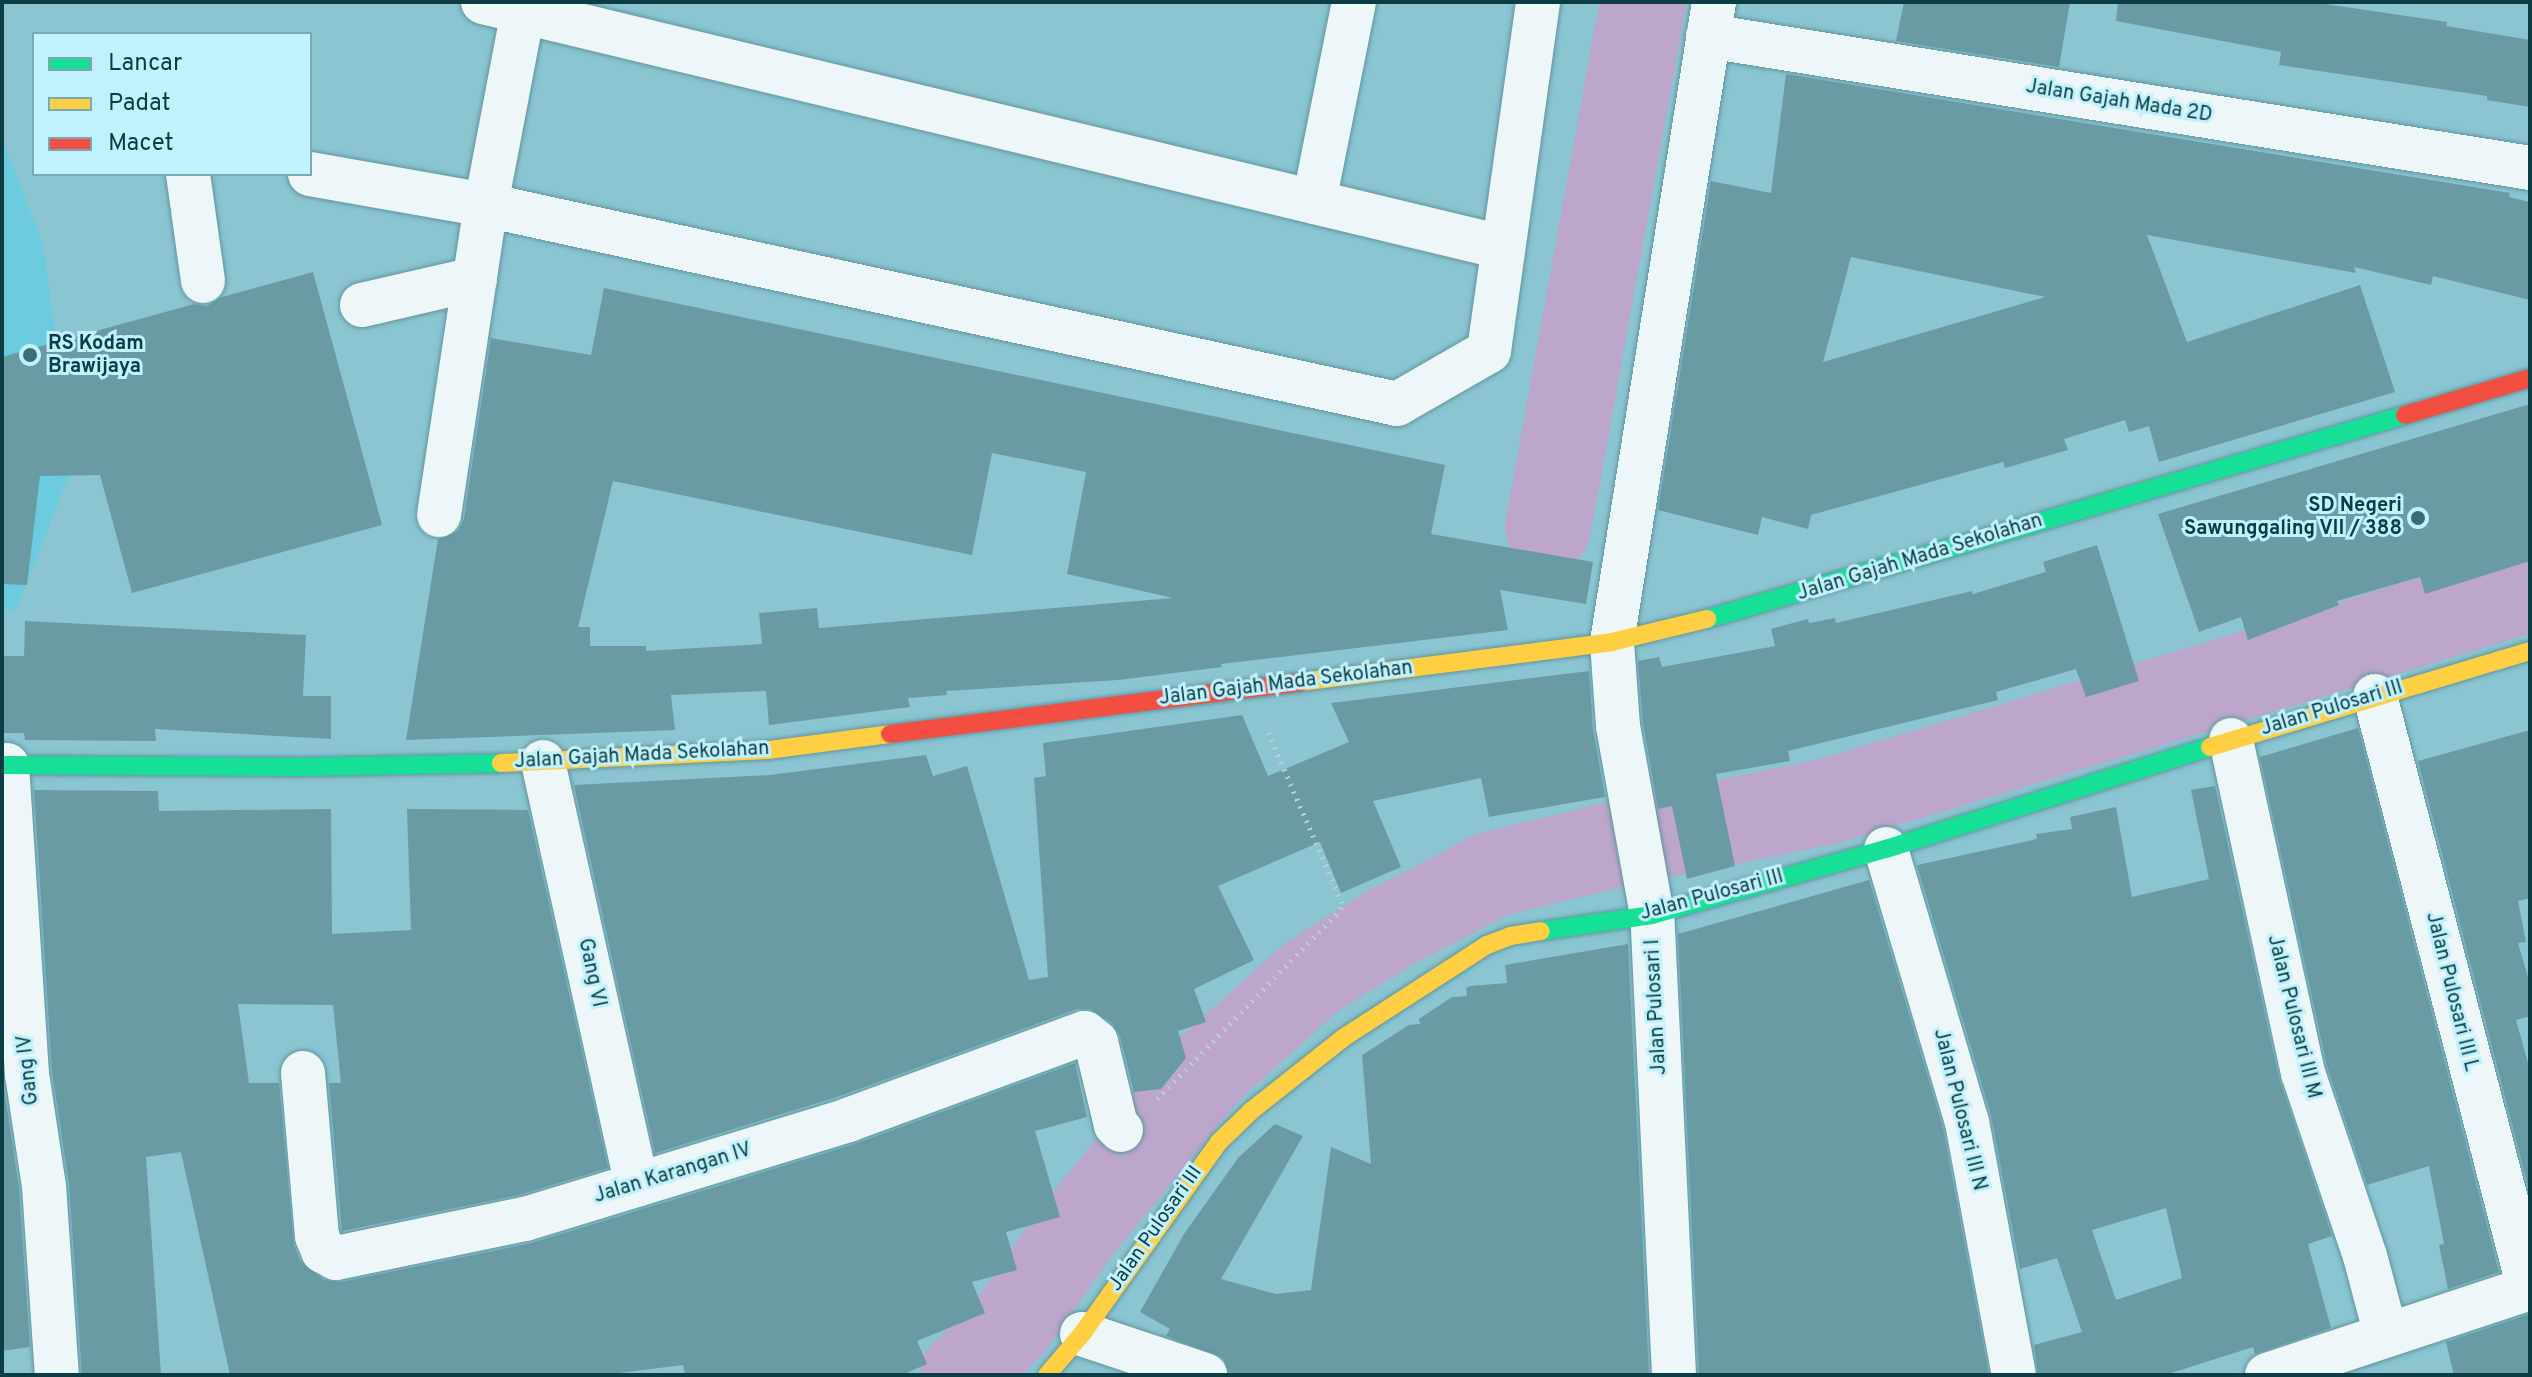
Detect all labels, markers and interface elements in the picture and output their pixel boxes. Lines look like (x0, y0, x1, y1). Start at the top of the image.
legend (32, 32, 312, 176)
text: Lancar (108, 49, 182, 79)
street label: Jalan Gajah Mada 2D (2024, 75, 2214, 129)
text: Padat (108, 89, 170, 119)
text: Macet (108, 129, 174, 159)
place label: RS Kodam Brawijaya (48, 332, 144, 379)
marker: RS Kodam Brawijaya (19, 344, 41, 366)
place label: SD Negeri Sawunggaling VII / 388 (2183, 494, 2402, 541)
street label: Jalan Gajah Mada Sekolahan (1794, 509, 2046, 607)
marker: SD Negeri Sawunggaling VII / 388 (2409, 509, 2427, 527)
street label: Jalan Gajah Mada Sekolahan (1158, 657, 1414, 711)
street label: Jalan Pulosari III (2258, 676, 2406, 742)
street label: Jalan Gajah Mada Sekolahan (514, 737, 770, 775)
street label: Jalan Pulosari III (1638, 865, 1786, 927)
street label: Jalan Pulosari III L (2420, 910, 2482, 1074)
street label: Jalan Pulosari III M (2261, 932, 2325, 1102)
street label: Gang VI (572, 936, 610, 1010)
street label: Jalan Pulosari I (1641, 938, 1673, 1076)
street label: Jalan Pulosari III N (1927, 1026, 1991, 1194)
street label: Gang IV (13, 1034, 45, 1106)
street label: Jalan Karangan IV (591, 1139, 755, 1209)
street label: Jalan Pulosari III (1104, 1162, 1208, 1296)

